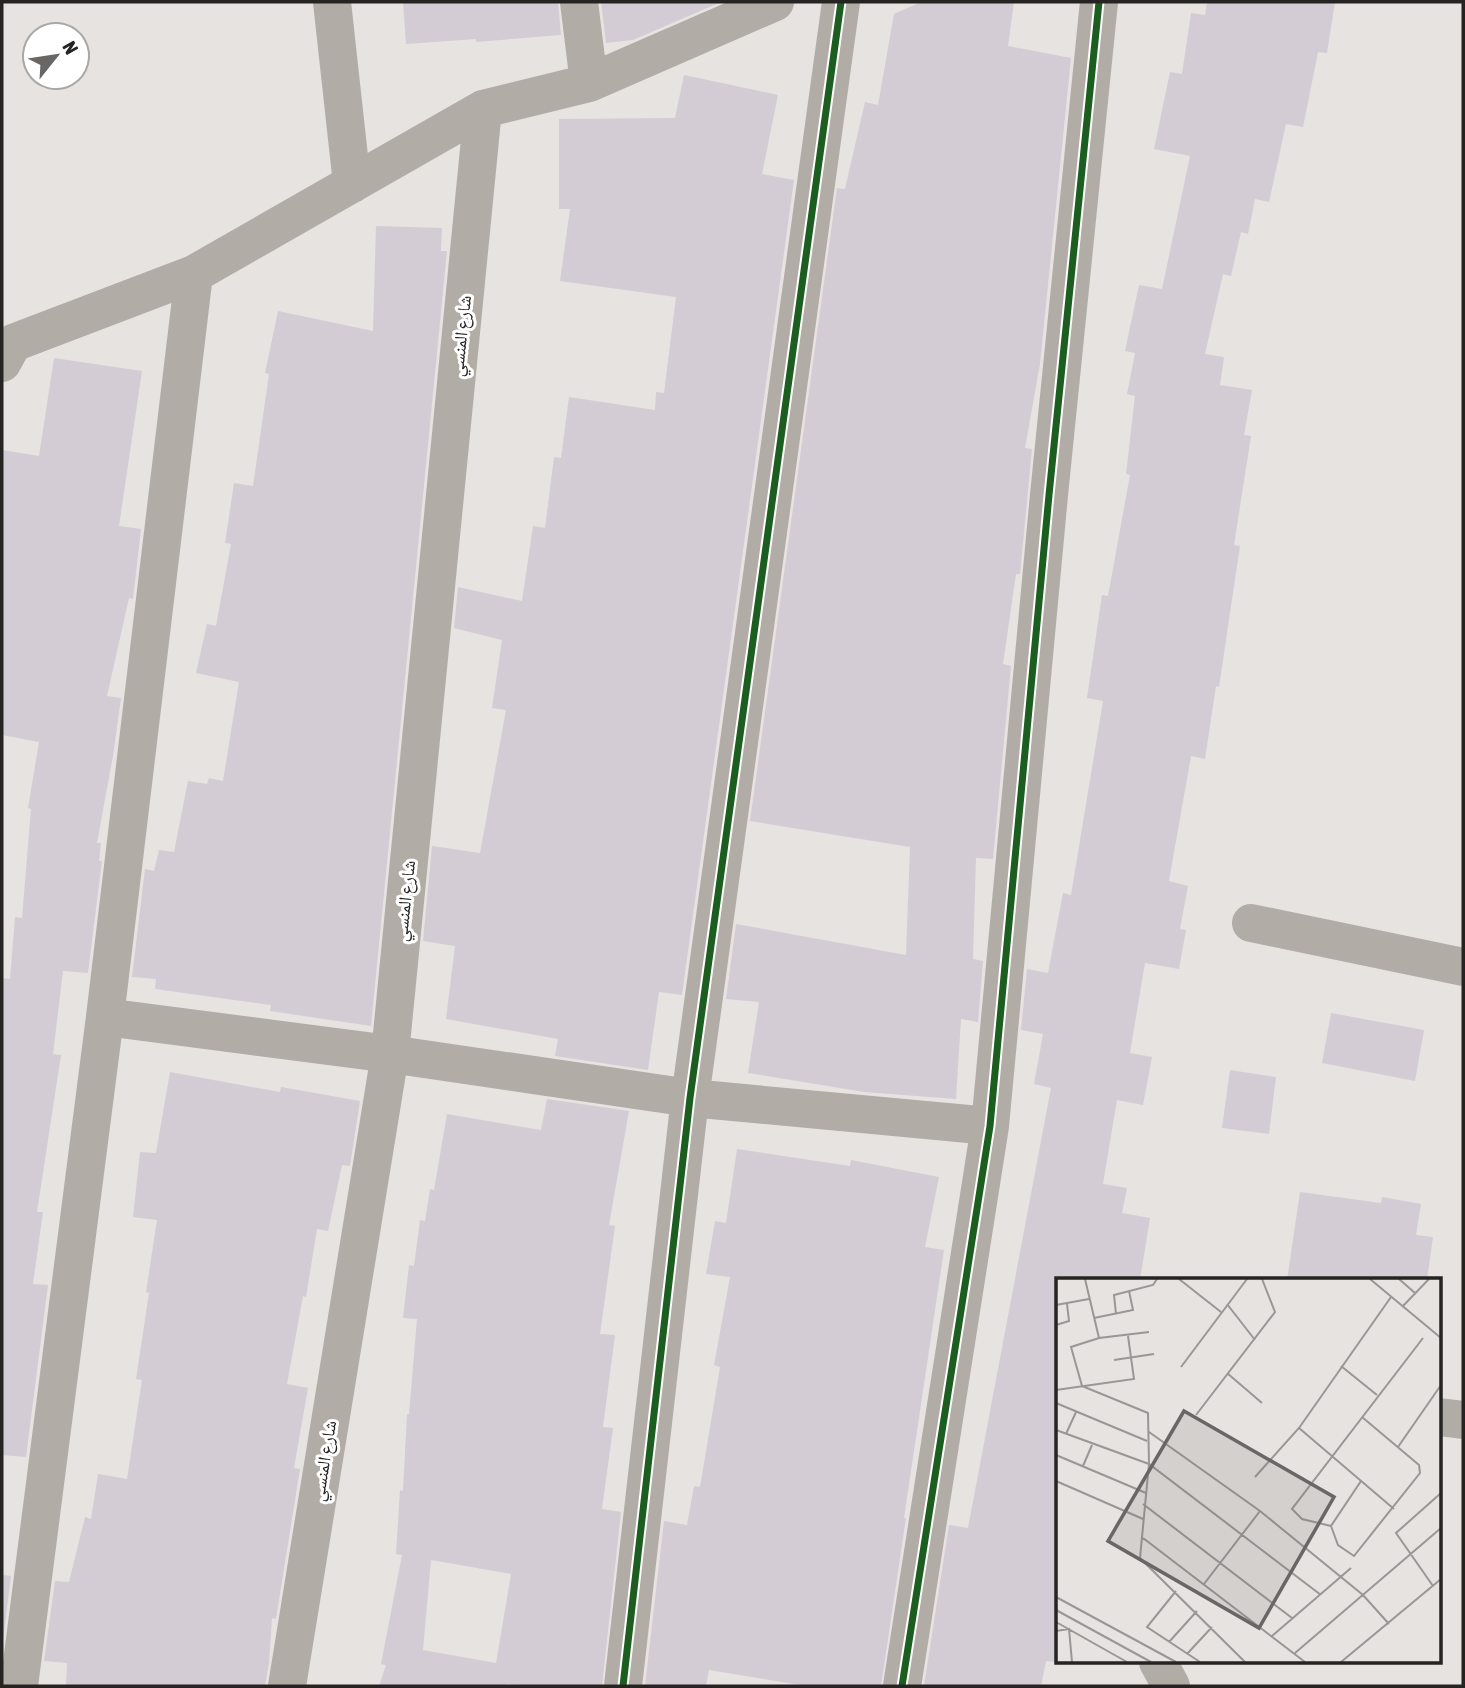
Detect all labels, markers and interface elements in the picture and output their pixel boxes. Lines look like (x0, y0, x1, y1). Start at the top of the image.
north arrow (21, 21, 91, 91)
text: N (58, 37, 83, 58)
street label: شارع المنسي (446, 294, 480, 378)
street label: شارع المنسي (390, 859, 424, 943)
inset map (1056, 1278, 1440, 1664)
street label: شارع المنسي (307, 1419, 345, 1504)

